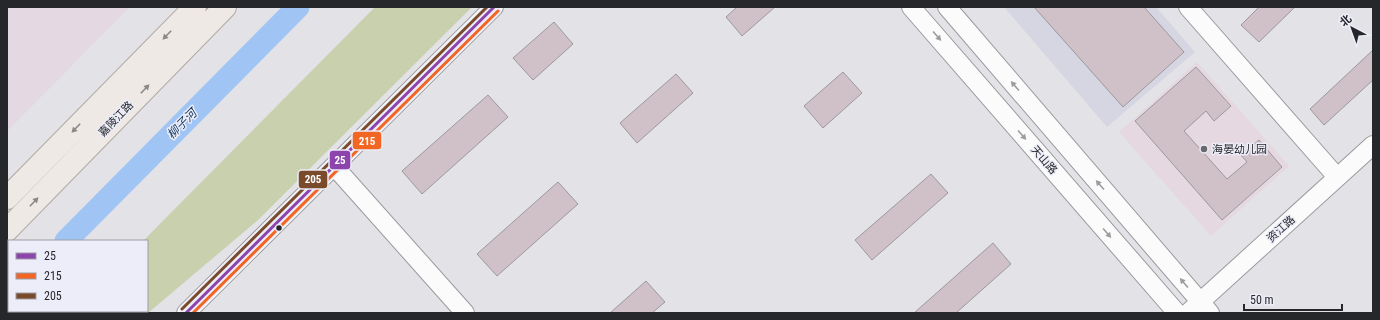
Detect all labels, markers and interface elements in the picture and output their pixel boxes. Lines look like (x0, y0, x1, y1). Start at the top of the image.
north arrow (1332, 8, 1372, 48)
text: 北 (1337, 12, 1354, 29)
one-way arrow (163, 30, 172, 40)
one-way arrow (932, 31, 941, 42)
one-way arrow (1011, 81, 1020, 91)
one-way arrow (140, 84, 150, 94)
street label: 嘉陵江路 (96, 99, 136, 139)
water label: 柳子河 (164, 105, 201, 142)
one-way arrow (72, 123, 81, 133)
one-way arrow (1017, 130, 1026, 139)
line badge: 215 (352, 131, 382, 150)
text: 215 (359, 135, 376, 148)
street label: 天山路 (1028, 143, 1060, 177)
place label: 海晏幼儿园 (1212, 143, 1267, 156)
marker: 海晏幼儿园 (1199, 144, 1209, 154)
line badge: 25 (329, 150, 351, 170)
text: 25 (334, 154, 346, 167)
line badge: 205 (298, 170, 328, 189)
text: 205 (305, 173, 322, 186)
one-way arrow (1095, 179, 1104, 190)
one-way arrow (29, 197, 39, 207)
street label: 资江路 (1264, 213, 1298, 245)
unlabelled marker (274, 223, 284, 233)
one-way arrow (1103, 227, 1112, 238)
legend (8, 240, 148, 312)
text: 25 (44, 249, 56, 263)
text: 215 (44, 269, 62, 283)
one-way arrow (1180, 278, 1189, 289)
scale bar (1244, 286, 1342, 312)
text: 205 (44, 289, 62, 303)
text: 50 m (1250, 293, 1274, 307)

